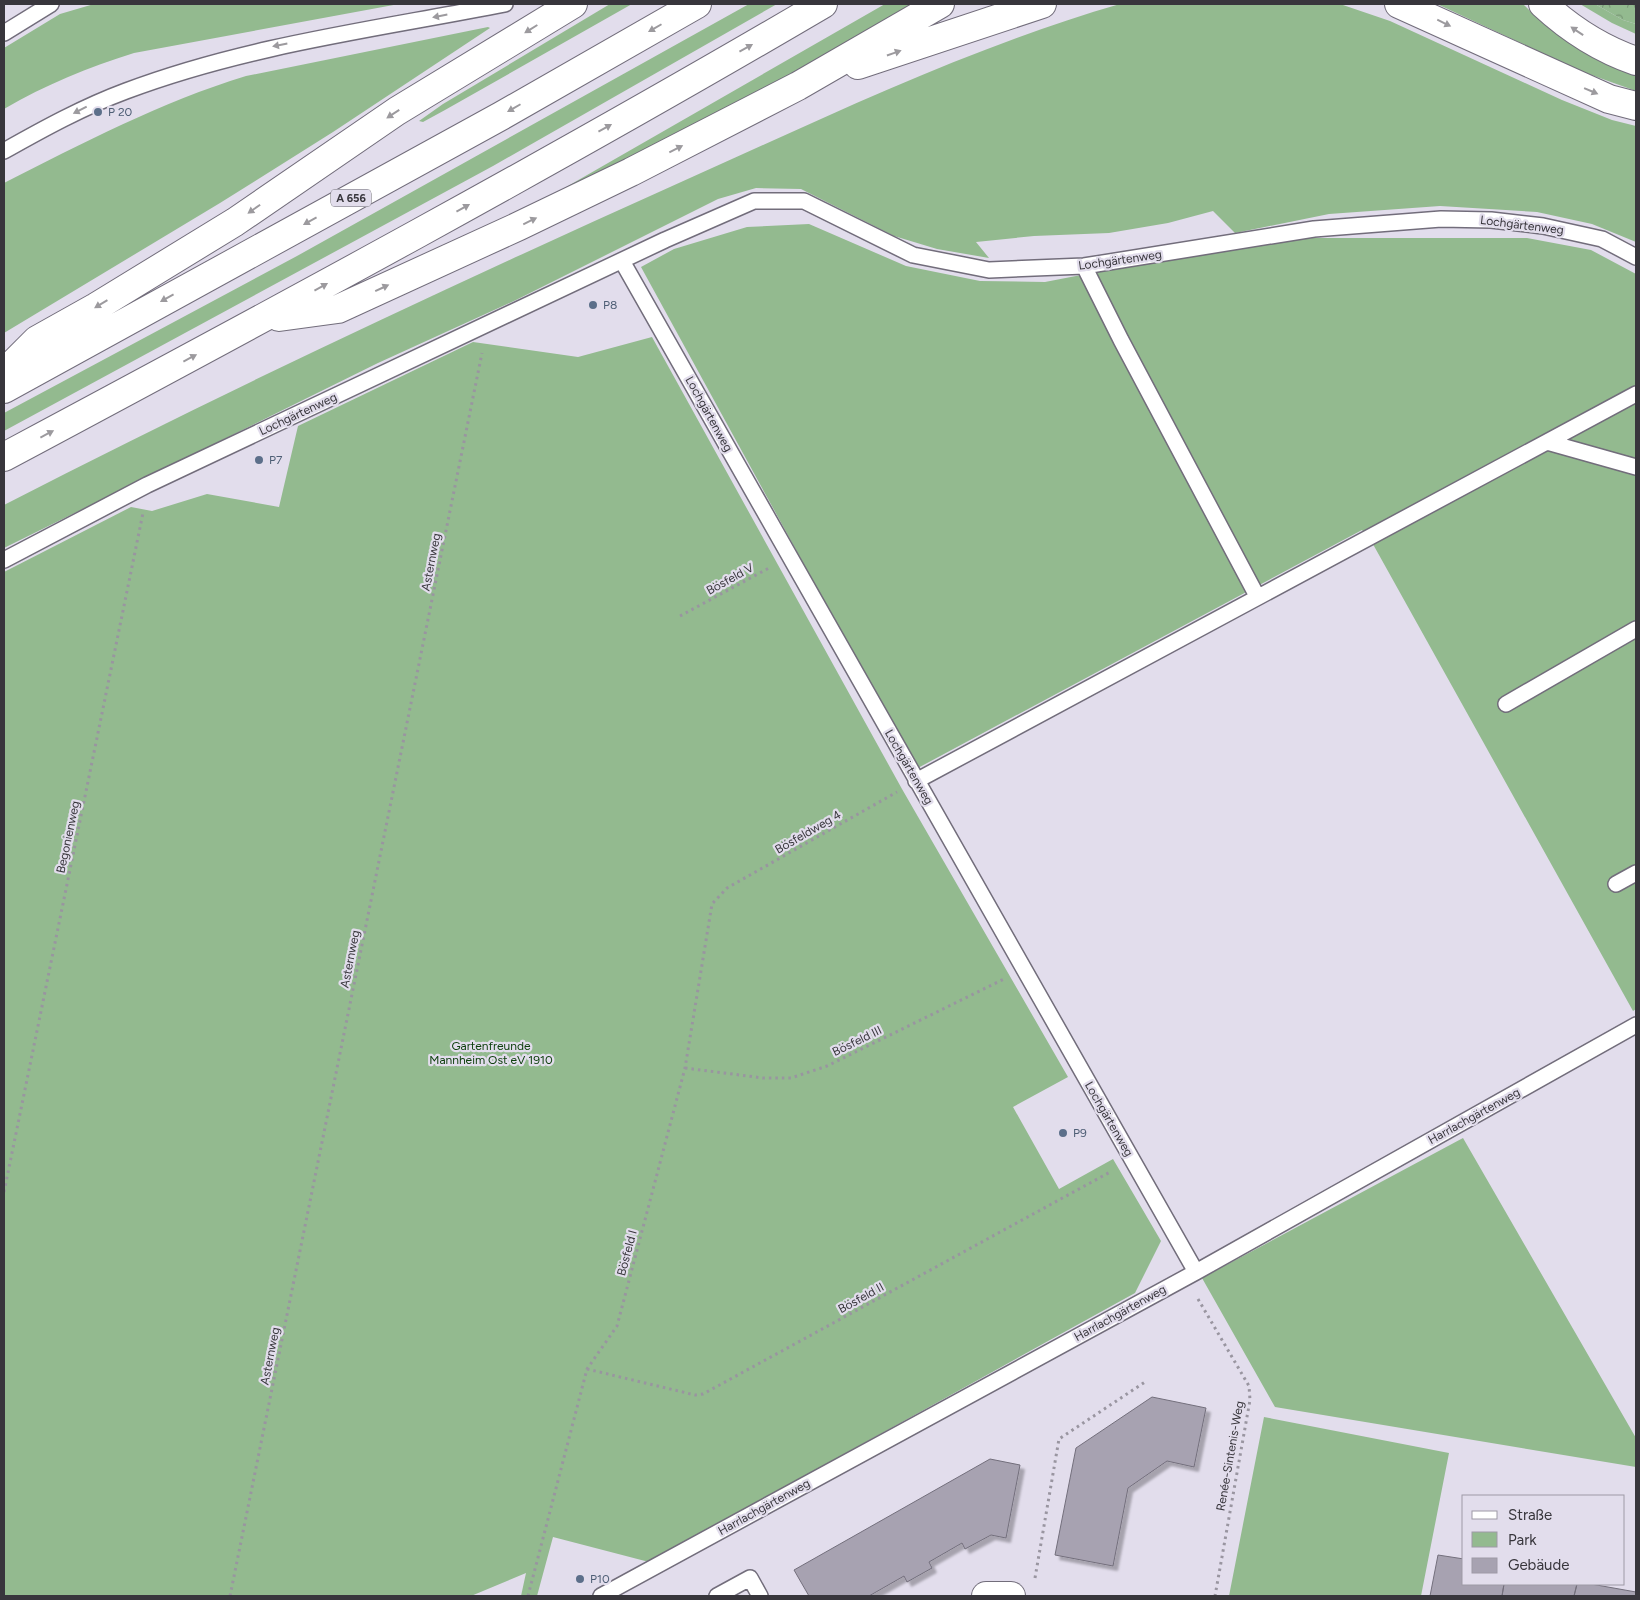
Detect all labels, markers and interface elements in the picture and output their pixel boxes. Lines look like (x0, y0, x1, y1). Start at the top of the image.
one-way arrow (432, 13, 448, 21)
one-way arrow (1437, 19, 1451, 27)
one-way arrow (647, 24, 662, 32)
one-way arrow (525, 25, 538, 34)
one-way arrow (1571, 27, 1584, 36)
one-way arrow (272, 42, 288, 50)
one-way arrow (740, 44, 753, 53)
one-way arrow (886, 49, 901, 56)
one-way arrow (1584, 87, 1598, 95)
one-way arrow (507, 104, 520, 113)
place label: P 20 (108, 105, 133, 119)
one-way arrow (73, 106, 88, 114)
marker: P 20 (92, 106, 104, 118)
one-way arrow (386, 110, 400, 119)
one-way arrow (598, 124, 611, 133)
one-way arrow (668, 145, 683, 153)
road number: A 656 (331, 190, 371, 207)
one-way arrow (247, 204, 260, 214)
one-way arrow (457, 204, 470, 213)
street label: Lochgärtenweg (1479, 213, 1565, 237)
one-way arrow (303, 217, 317, 225)
one-way arrow (523, 217, 537, 225)
street label: Lochgärtenweg (1077, 247, 1163, 273)
one-way arrow (314, 283, 328, 291)
one-way arrow (375, 284, 389, 292)
one-way arrow (160, 293, 174, 302)
place label: P8 (603, 298, 617, 312)
one-way arrow (94, 299, 107, 308)
marker: P8 (587, 299, 599, 311)
one-way arrow (183, 354, 198, 362)
street label: Lochgärtenweg (682, 374, 736, 454)
street label: Lochgärtenweg (257, 390, 339, 438)
one-way arrow (40, 430, 54, 438)
place label: P7 (269, 453, 283, 467)
marker: P7 (253, 454, 265, 466)
street label: Asternweg (419, 532, 443, 592)
street label: Bösfeld V (704, 560, 757, 598)
street label: Lochgärtenweg (882, 727, 936, 807)
street label: Begonienweg (54, 800, 82, 874)
street label: Bösfeldweg 4 (773, 807, 844, 857)
street label: Asternweg (338, 929, 362, 989)
street label: Bösfeld III (830, 1023, 884, 1059)
park label: Gartenfreunde Mannheim Ost eV 1910 (429, 1039, 553, 1067)
street label: Lochgärtenweg (1082, 1079, 1136, 1159)
street label: Harrlachgärtenweg (1426, 1085, 1522, 1147)
place label: P9 (1073, 1126, 1087, 1140)
marker: P9 (1057, 1127, 1069, 1139)
street label: Bösfeld I (614, 1229, 640, 1277)
street label: Bösfeld II (836, 1280, 886, 1316)
street label: Harrlachgärtenweg (1072, 1282, 1168, 1344)
street label: Asternweg (258, 1326, 282, 1386)
street label: Renée-Sintenis-Weg (1213, 1400, 1247, 1512)
street label: Harrlachgärtenweg (716, 1476, 812, 1538)
legend (1462, 1495, 1625, 1585)
text: Straße (1508, 1506, 1552, 1524)
text: Park (1508, 1531, 1537, 1549)
text: Gebäude (1508, 1556, 1569, 1574)
place label: P10 (590, 1572, 610, 1586)
marker: P10 (574, 1573, 586, 1585)

